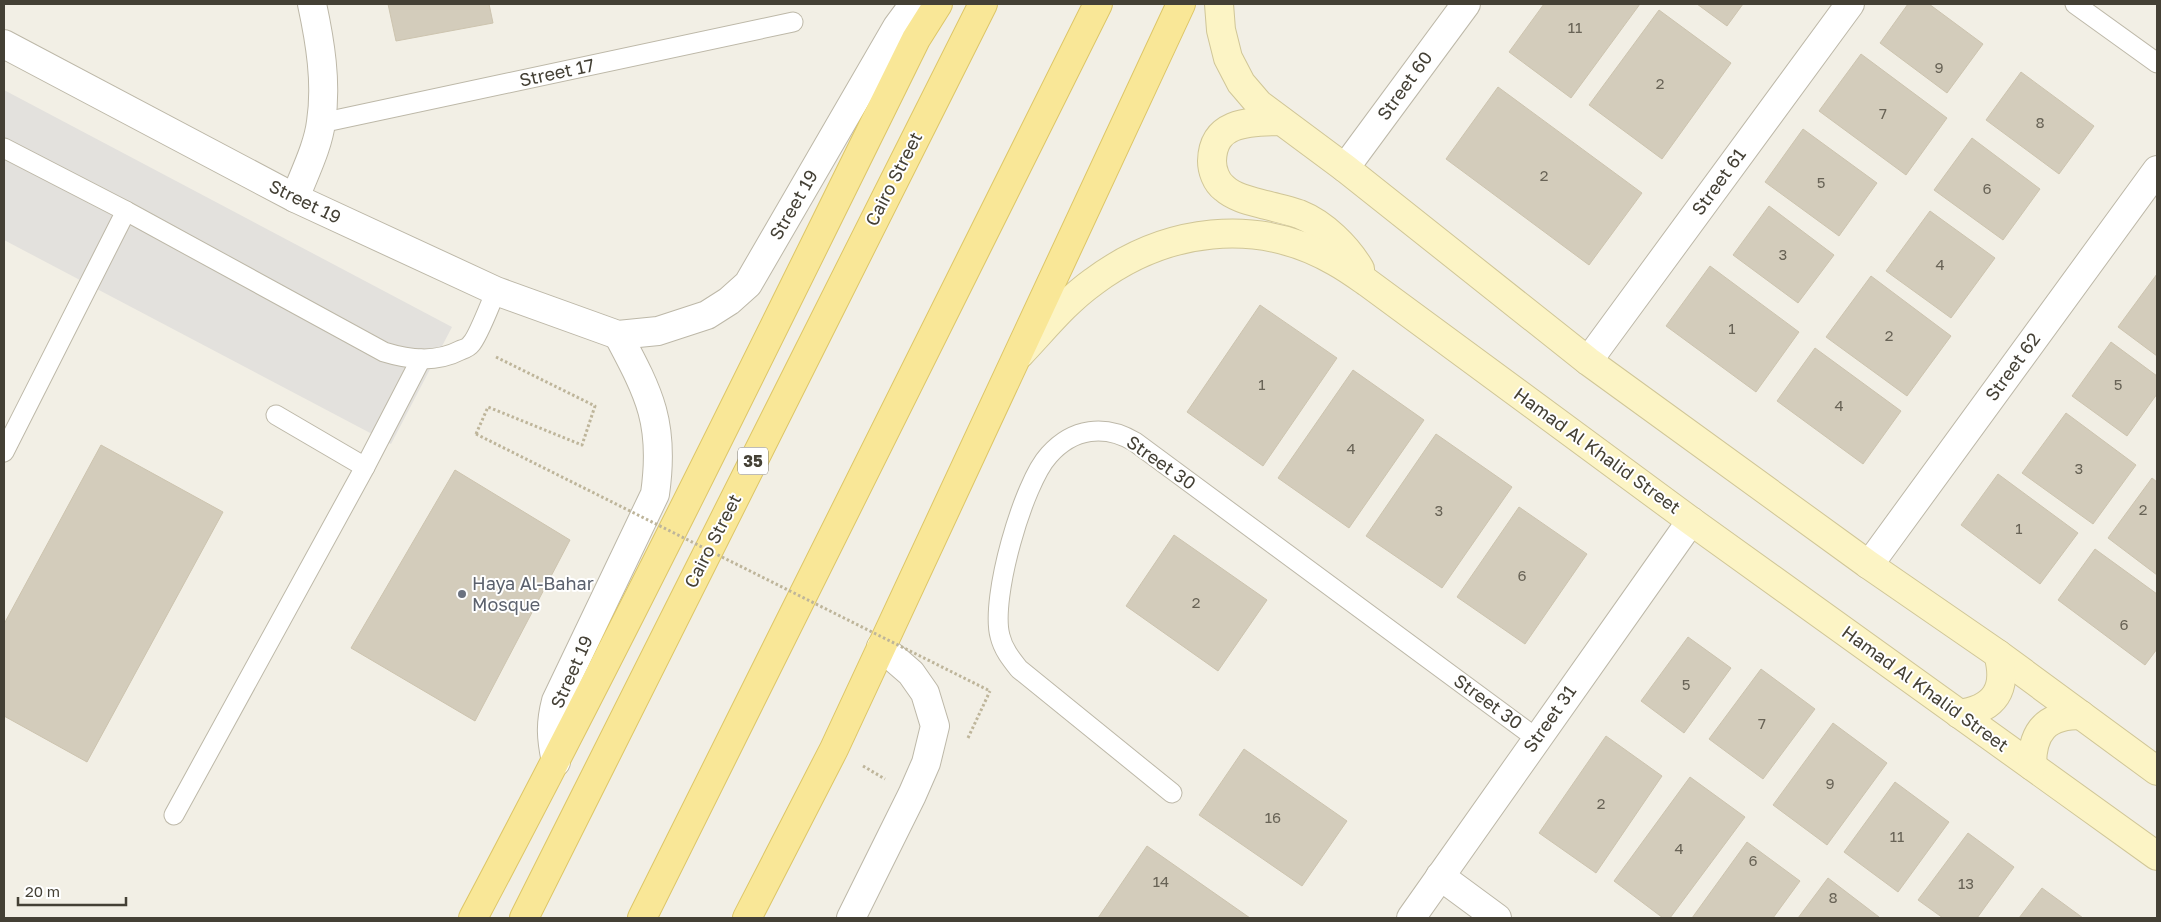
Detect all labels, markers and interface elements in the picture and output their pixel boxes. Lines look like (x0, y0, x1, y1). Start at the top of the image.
house number: 11 (1568, 18, 1582, 36)
street label: Street 60 (1372, 47, 1437, 124)
street label: Street 17 (517, 53, 596, 91)
house number: 9 (1934, 58, 1944, 76)
house number: 2 (1656, 74, 1664, 92)
house number: 7 (1879, 104, 1887, 122)
house number: 8 (2035, 113, 2045, 131)
street label: Cairo Street (860, 128, 926, 229)
street label: Street 61 (1687, 143, 1750, 219)
street label: Street 19 (764, 165, 822, 244)
house number: 2 (1540, 166, 1548, 184)
house number: 5 (1817, 173, 1825, 191)
street label: Street 19 (266, 174, 345, 228)
house number: 6 (1982, 179, 1992, 197)
house number: 3 (1779, 245, 1787, 263)
house number: 4 (1935, 255, 1945, 273)
house number: 1 (1728, 319, 1736, 337)
house number: 2 (1885, 326, 1893, 344)
street label: Street 62 (1980, 328, 2044, 405)
house number: 1 (1258, 375, 1266, 393)
house number: 5 (2114, 375, 2122, 393)
street label: Hamad Al Khalid Street (1510, 382, 1685, 518)
house number: 4 (1834, 396, 1844, 414)
street label: Street 30 (1123, 430, 1200, 494)
house number: 4 (1346, 439, 1356, 457)
road number: 35 (738, 448, 768, 474)
house number: 3 (2075, 459, 2083, 477)
street label: Cairo Street (679, 490, 745, 591)
house number: 2 (2139, 500, 2147, 518)
house number: 3 (1435, 501, 1443, 519)
house number: 1 (2015, 519, 2023, 537)
house number: 6 (1517, 566, 1527, 584)
place label: Haya Al-Bahar Mosque (472, 572, 594, 615)
marker: Haya Al-Bahar Mosque (456, 588, 468, 600)
house number: 2 (1192, 593, 1200, 611)
house number: 6 (2119, 615, 2129, 633)
street label: Hamad Al Khalid Street (1838, 620, 2013, 756)
street label: Street 19 (545, 632, 597, 711)
street label: Street 30 (1450, 669, 1527, 733)
house number: 5 (1682, 675, 1690, 693)
street label: Street 31 (1518, 680, 1580, 756)
house number: 7 (1758, 714, 1766, 732)
house number: 9 (1825, 774, 1835, 792)
house number: 2 (1597, 794, 1605, 812)
house number: 16 (1265, 808, 1281, 826)
house number: 11 (1890, 827, 1904, 845)
house number: 4 (1674, 839, 1684, 857)
house number: 6 (1748, 851, 1758, 869)
house number: 14 (1153, 872, 1169, 890)
scale bar (18, 874, 125, 906)
house number: 13 (1958, 874, 1974, 892)
text: 20 m (25, 882, 60, 900)
house number: 8 (1828, 888, 1838, 906)

